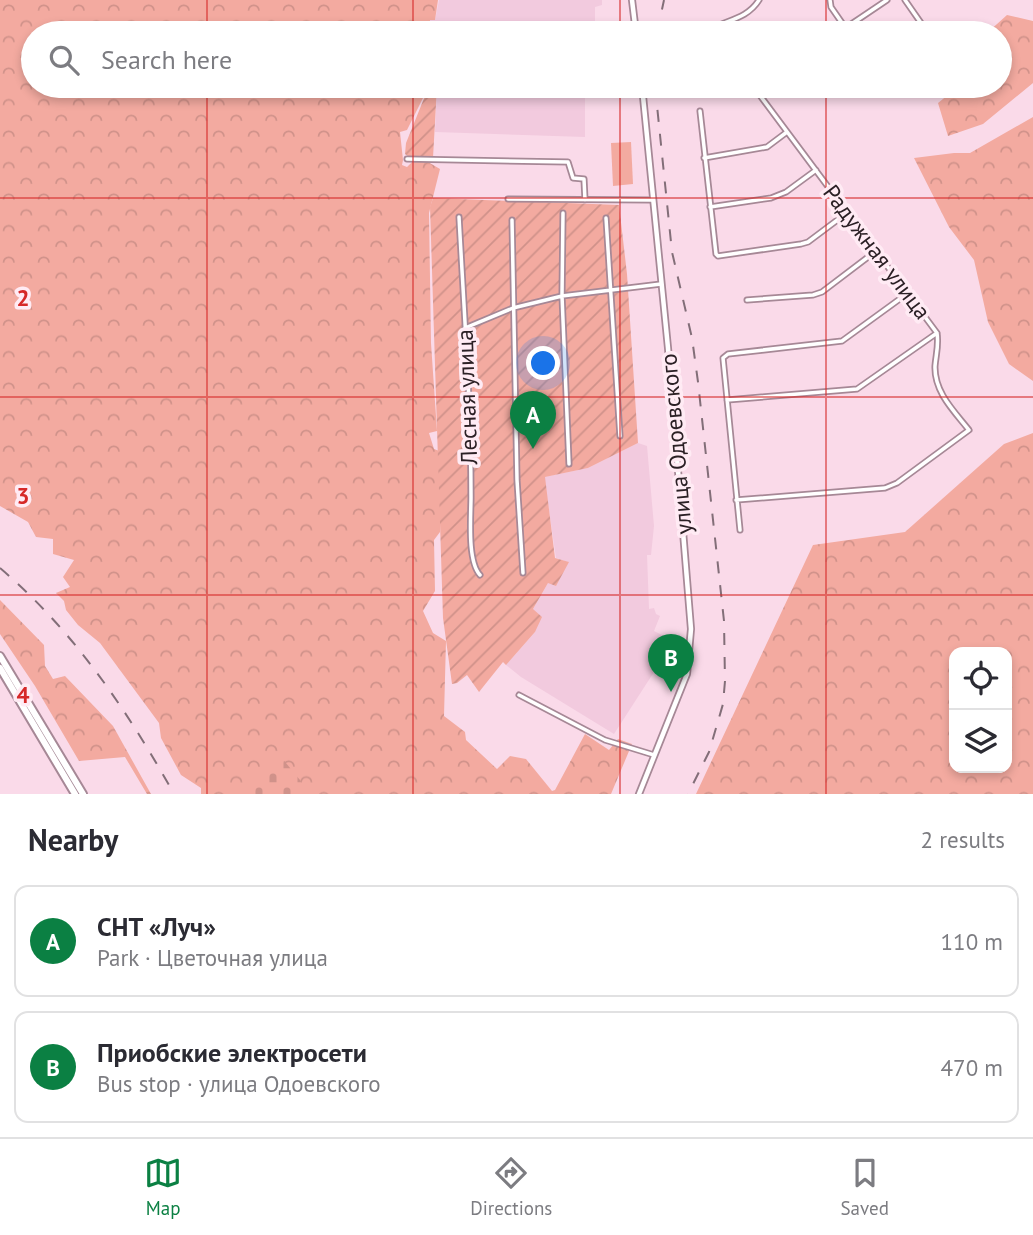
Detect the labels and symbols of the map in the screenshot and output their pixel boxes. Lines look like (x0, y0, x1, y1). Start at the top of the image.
street label: Радужная улица (817, 179, 937, 325)
text: 2 (16, 283, 30, 312)
street label: Лесная улица (450, 329, 483, 466)
your location (526, 346, 560, 380)
street label: улица Одоевского (653, 352, 698, 536)
pin: A (510, 391, 556, 449)
text: 3 (16, 481, 30, 510)
pin: B (648, 634, 694, 692)
text: 4 (16, 680, 30, 709)

